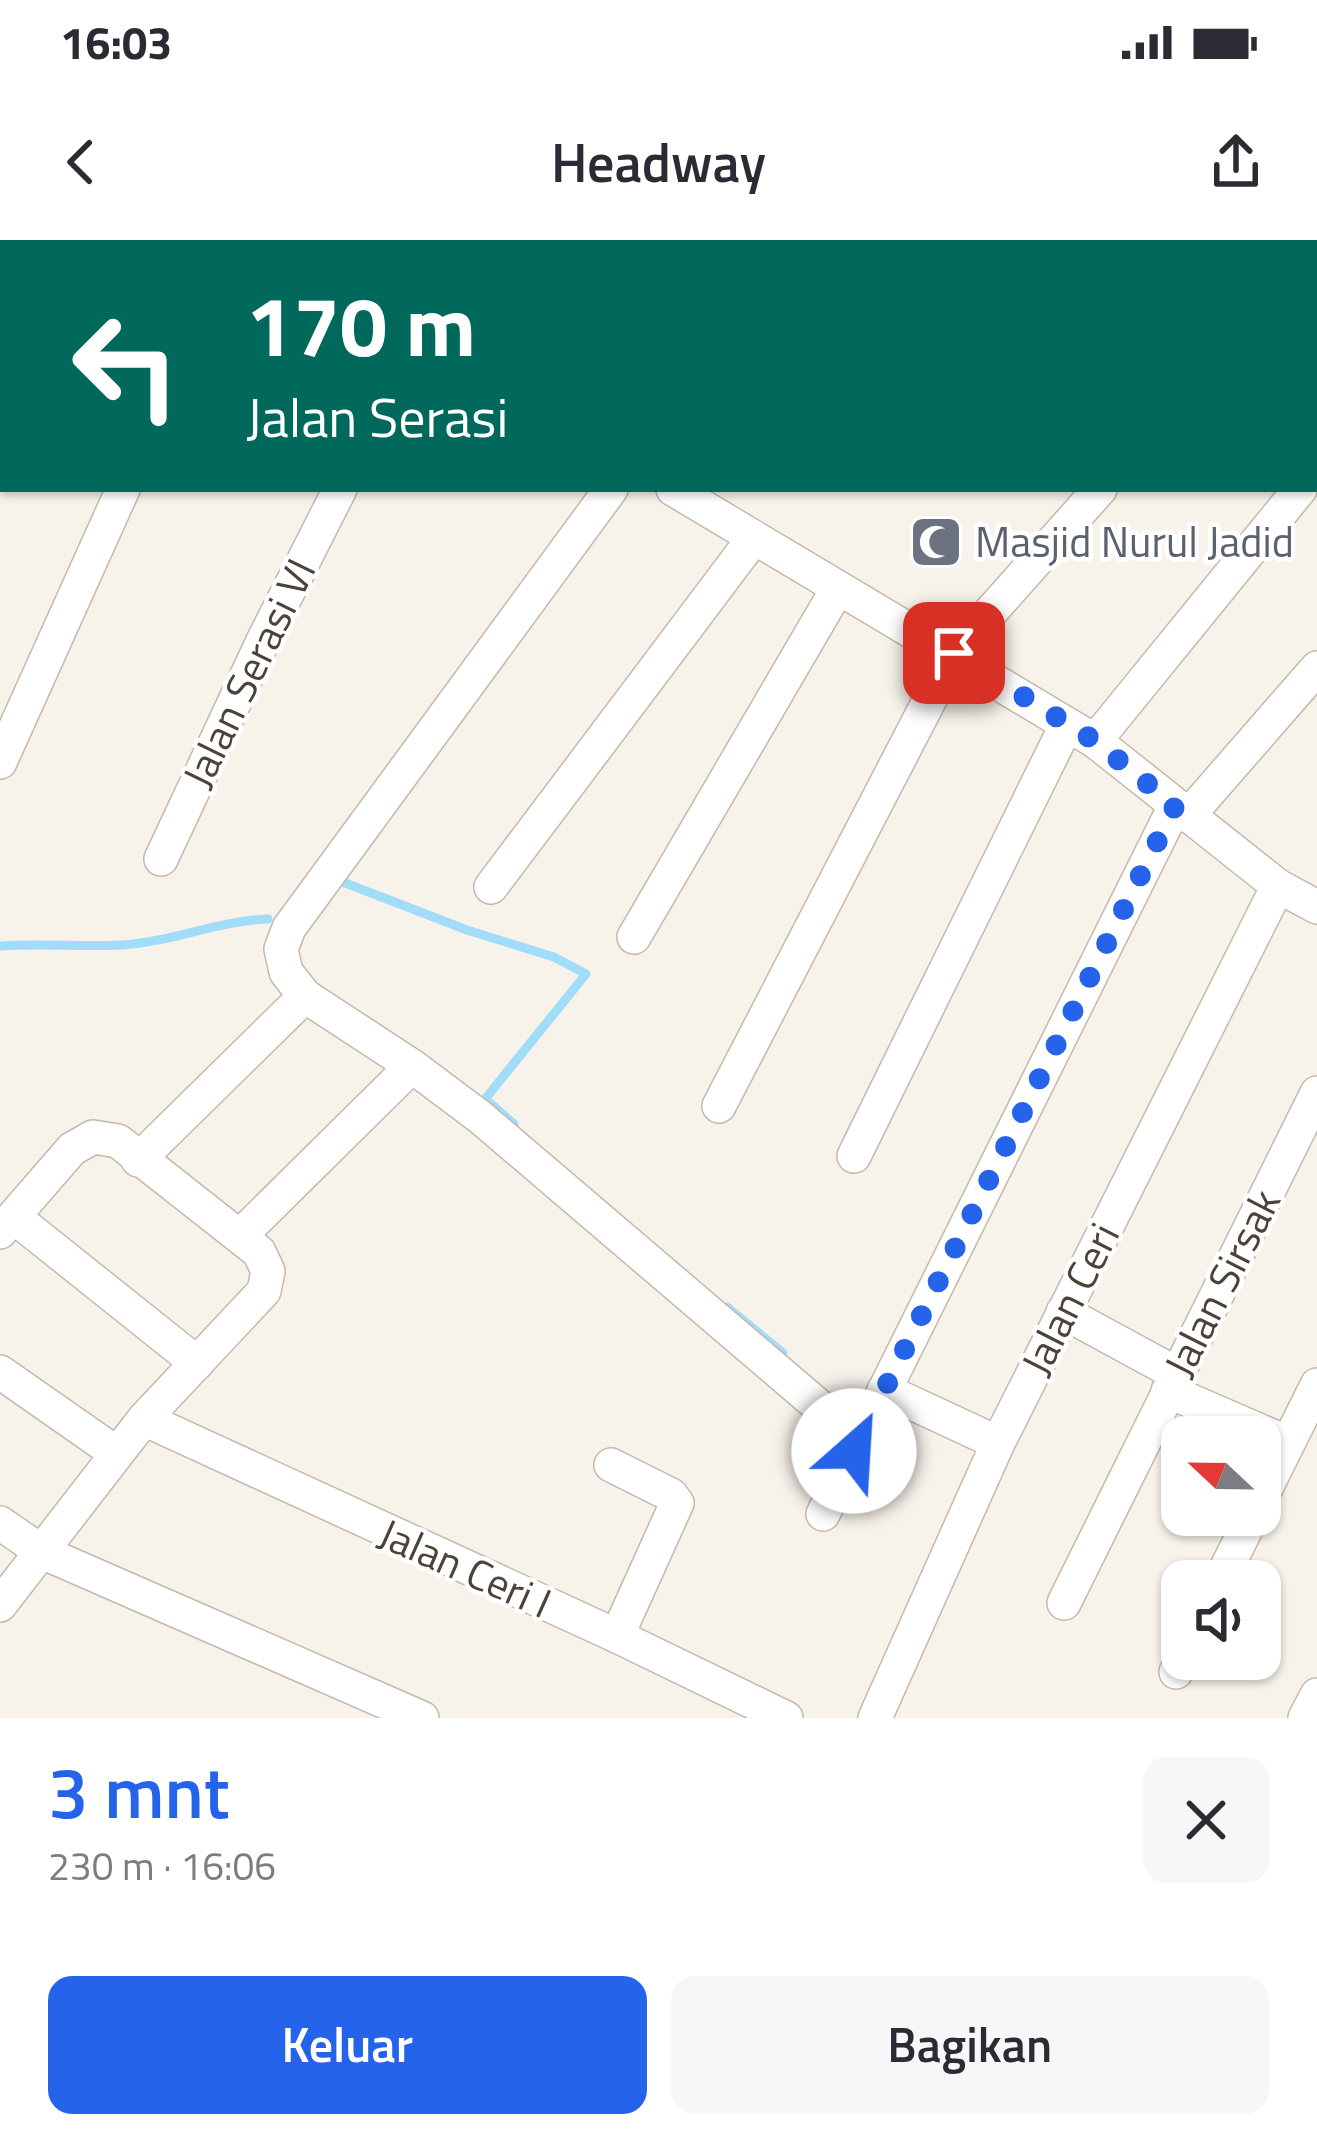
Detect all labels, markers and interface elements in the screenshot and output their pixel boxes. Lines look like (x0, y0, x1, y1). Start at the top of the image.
text: 16:03 (60, 8, 172, 76)
text: Headway (551, 121, 766, 203)
icon: back (48, 129, 114, 195)
icon: share (1203, 129, 1269, 195)
text: 170 m (246, 261, 476, 389)
icon: left (48, 288, 204, 444)
text: Jalan Serasi (246, 376, 508, 458)
place label: Masjid Nurul Jadid (975, 509, 1294, 573)
mosque icon: Masjid Nurul Jadid (908, 514, 964, 570)
street label: Jalan Serasi VI (165, 547, 331, 798)
pin (903, 602, 1005, 704)
icon: arrive (921, 620, 987, 686)
street label: Jalan Sirsak (1147, 1178, 1296, 1387)
street label: Jalan Ceri (1004, 1211, 1135, 1386)
position arrow (791, 1388, 917, 1514)
north arrow (1161, 1416, 1281, 1536)
map controls (1161, 1416, 1281, 1680)
street label: Jalan Ceri I (369, 1501, 562, 1633)
button: sound (1161, 1560, 1281, 1680)
text: 3 mnt (48, 1736, 230, 1846)
button: close (1143, 1757, 1269, 1883)
text: 230 m · 16:06 (48, 1836, 276, 1895)
button: Keluar (48, 1976, 647, 2114)
button: Bagikan (671, 1976, 1269, 2114)

